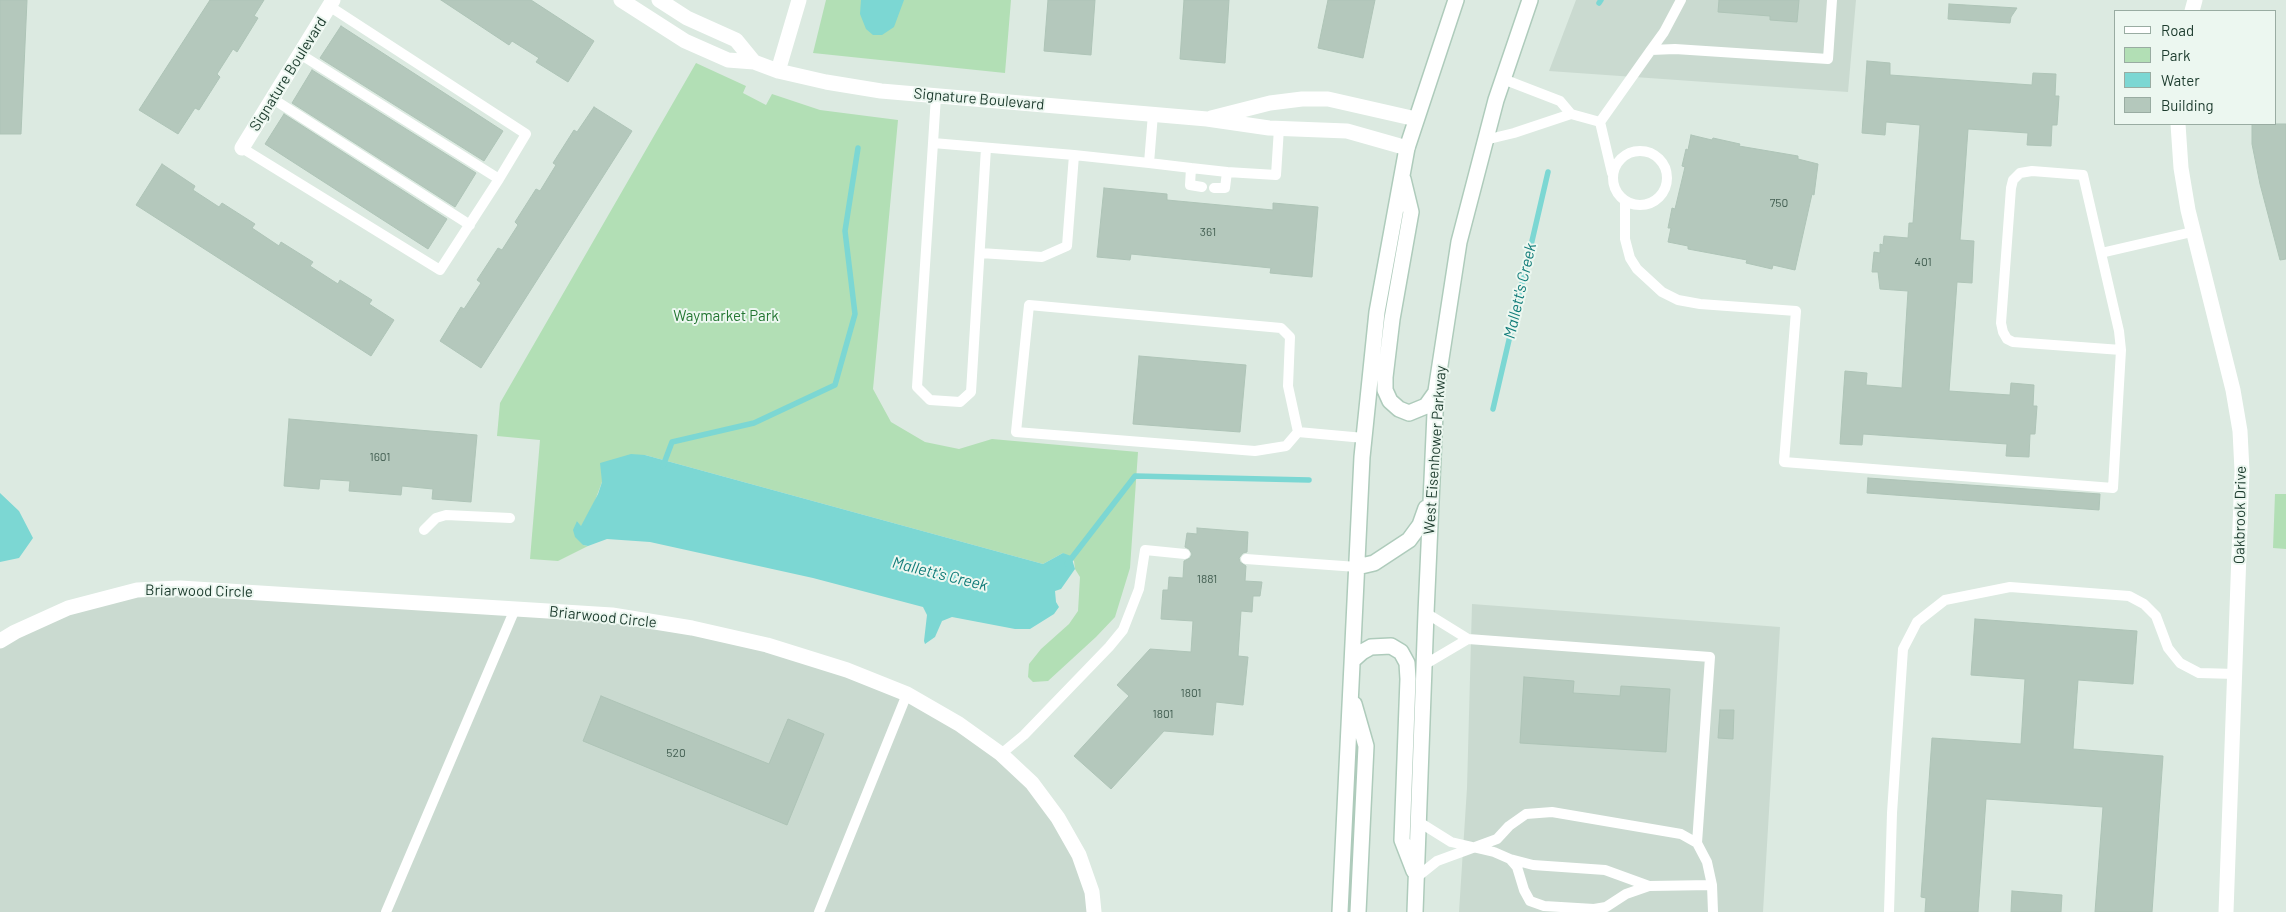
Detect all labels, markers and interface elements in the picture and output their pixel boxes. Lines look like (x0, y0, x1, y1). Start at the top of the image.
legend (2114, 10, 2276, 125)
street label: Signature Boulevard (246, 14, 330, 134)
text: Road (2161, 21, 2194, 39)
text: Park (2161, 46, 2190, 64)
text: Water (2161, 71, 2200, 89)
street label: Signature Boulevard (913, 84, 1045, 114)
text: Building (2161, 96, 2214, 114)
house number: 750 (1770, 196, 1788, 210)
house number: 361 (1200, 225, 1216, 239)
water label: Mallett's Creek (1500, 241, 1540, 341)
house number: 401 (1914, 255, 1932, 269)
park label: Waymarket Park (673, 307, 779, 325)
street label: West Eisenhower Parkway (1420, 365, 1450, 535)
house number: 1601 (369, 450, 391, 464)
street label: Oakbrook Drive (2230, 466, 2250, 564)
water label: Mallett's Creek (890, 553, 990, 595)
house number: 1881 (1197, 572, 1217, 586)
street label: Briarwood Circle (145, 581, 253, 601)
street label: Briarwood Circle (548, 602, 658, 632)
house number: 1801 (1180, 686, 1202, 700)
house number: 1801 (1152, 707, 1174, 721)
house number: 520 (666, 746, 686, 760)

